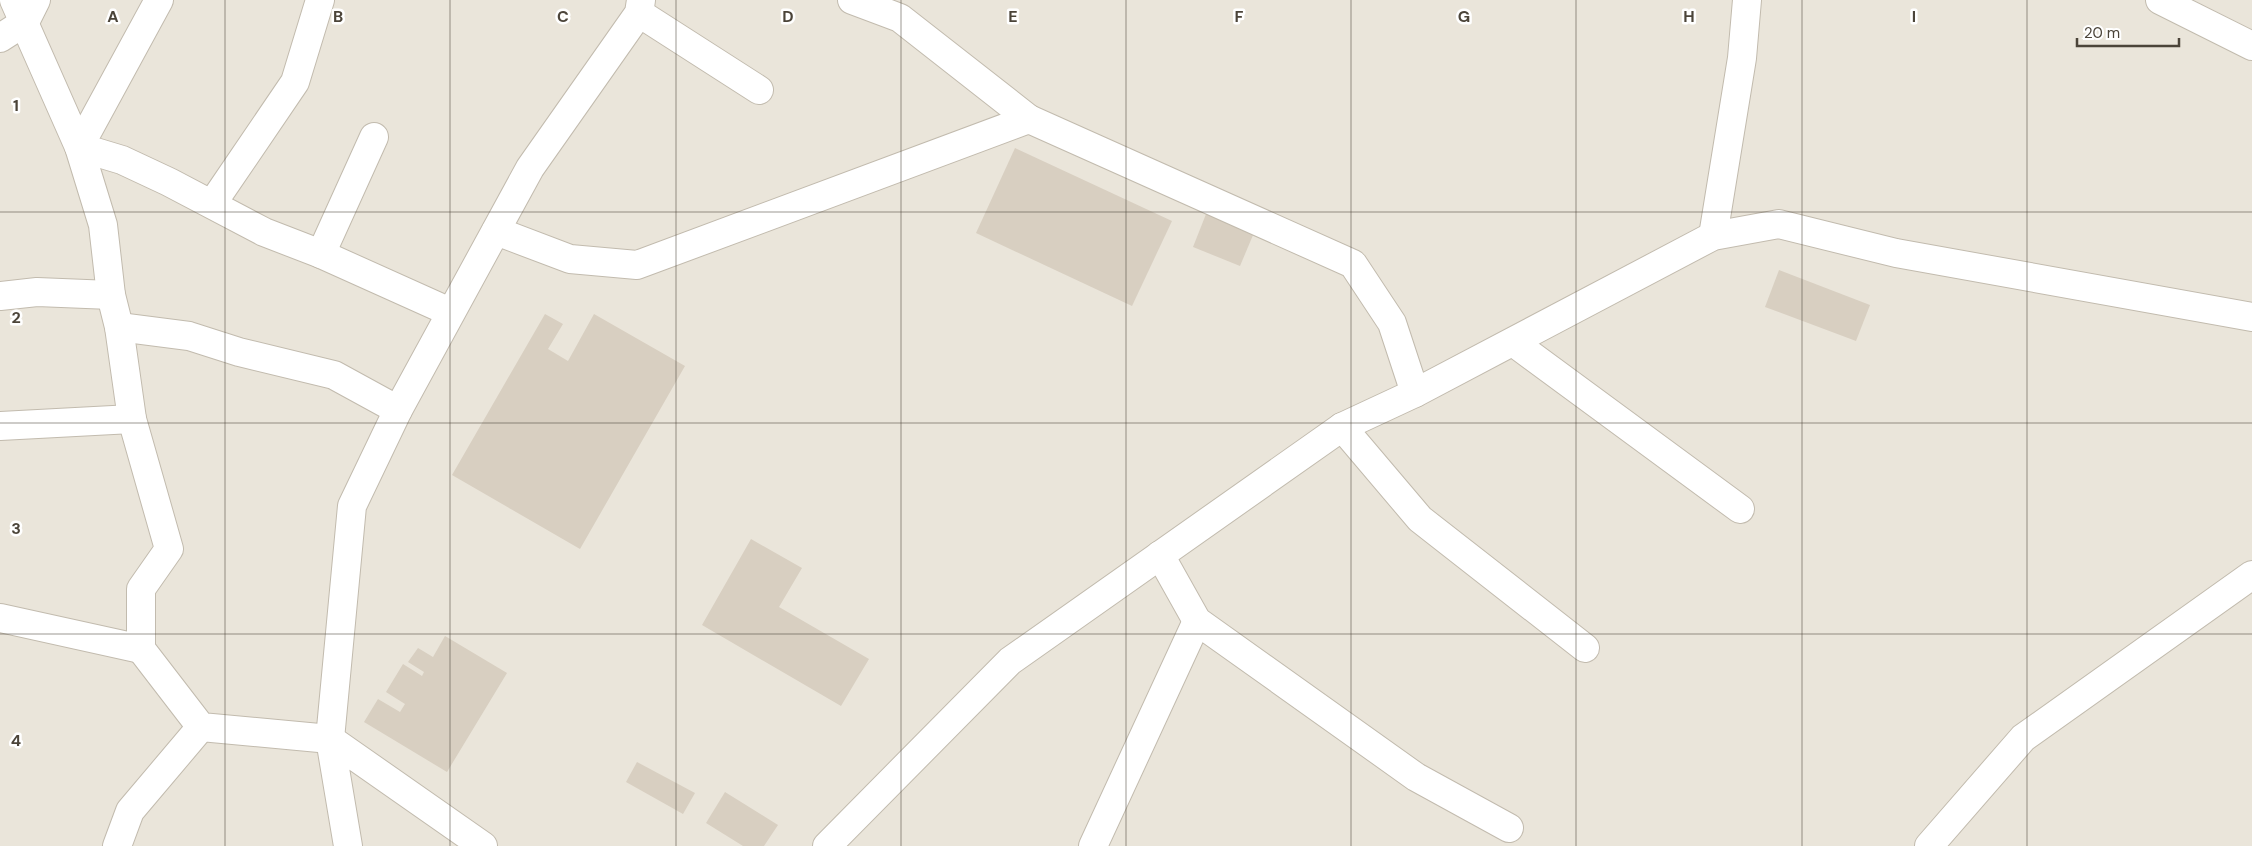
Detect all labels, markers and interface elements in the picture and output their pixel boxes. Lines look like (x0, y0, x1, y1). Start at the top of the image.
text: A (107, 6, 119, 27)
text: B (333, 6, 343, 27)
text: C (557, 6, 569, 27)
text: D (782, 6, 794, 27)
text: E (1008, 6, 1018, 27)
text: F (1235, 6, 1244, 27)
text: G (1458, 6, 1470, 27)
text: H (1683, 6, 1695, 27)
text: I (1912, 6, 1916, 27)
scale bar (2077, 15, 2180, 47)
text: 20 m (2084, 23, 2120, 43)
text: 1 (13, 95, 19, 116)
text: 2 (11, 307, 21, 328)
text: 3 (11, 518, 21, 539)
text: 4 (11, 730, 21, 751)

